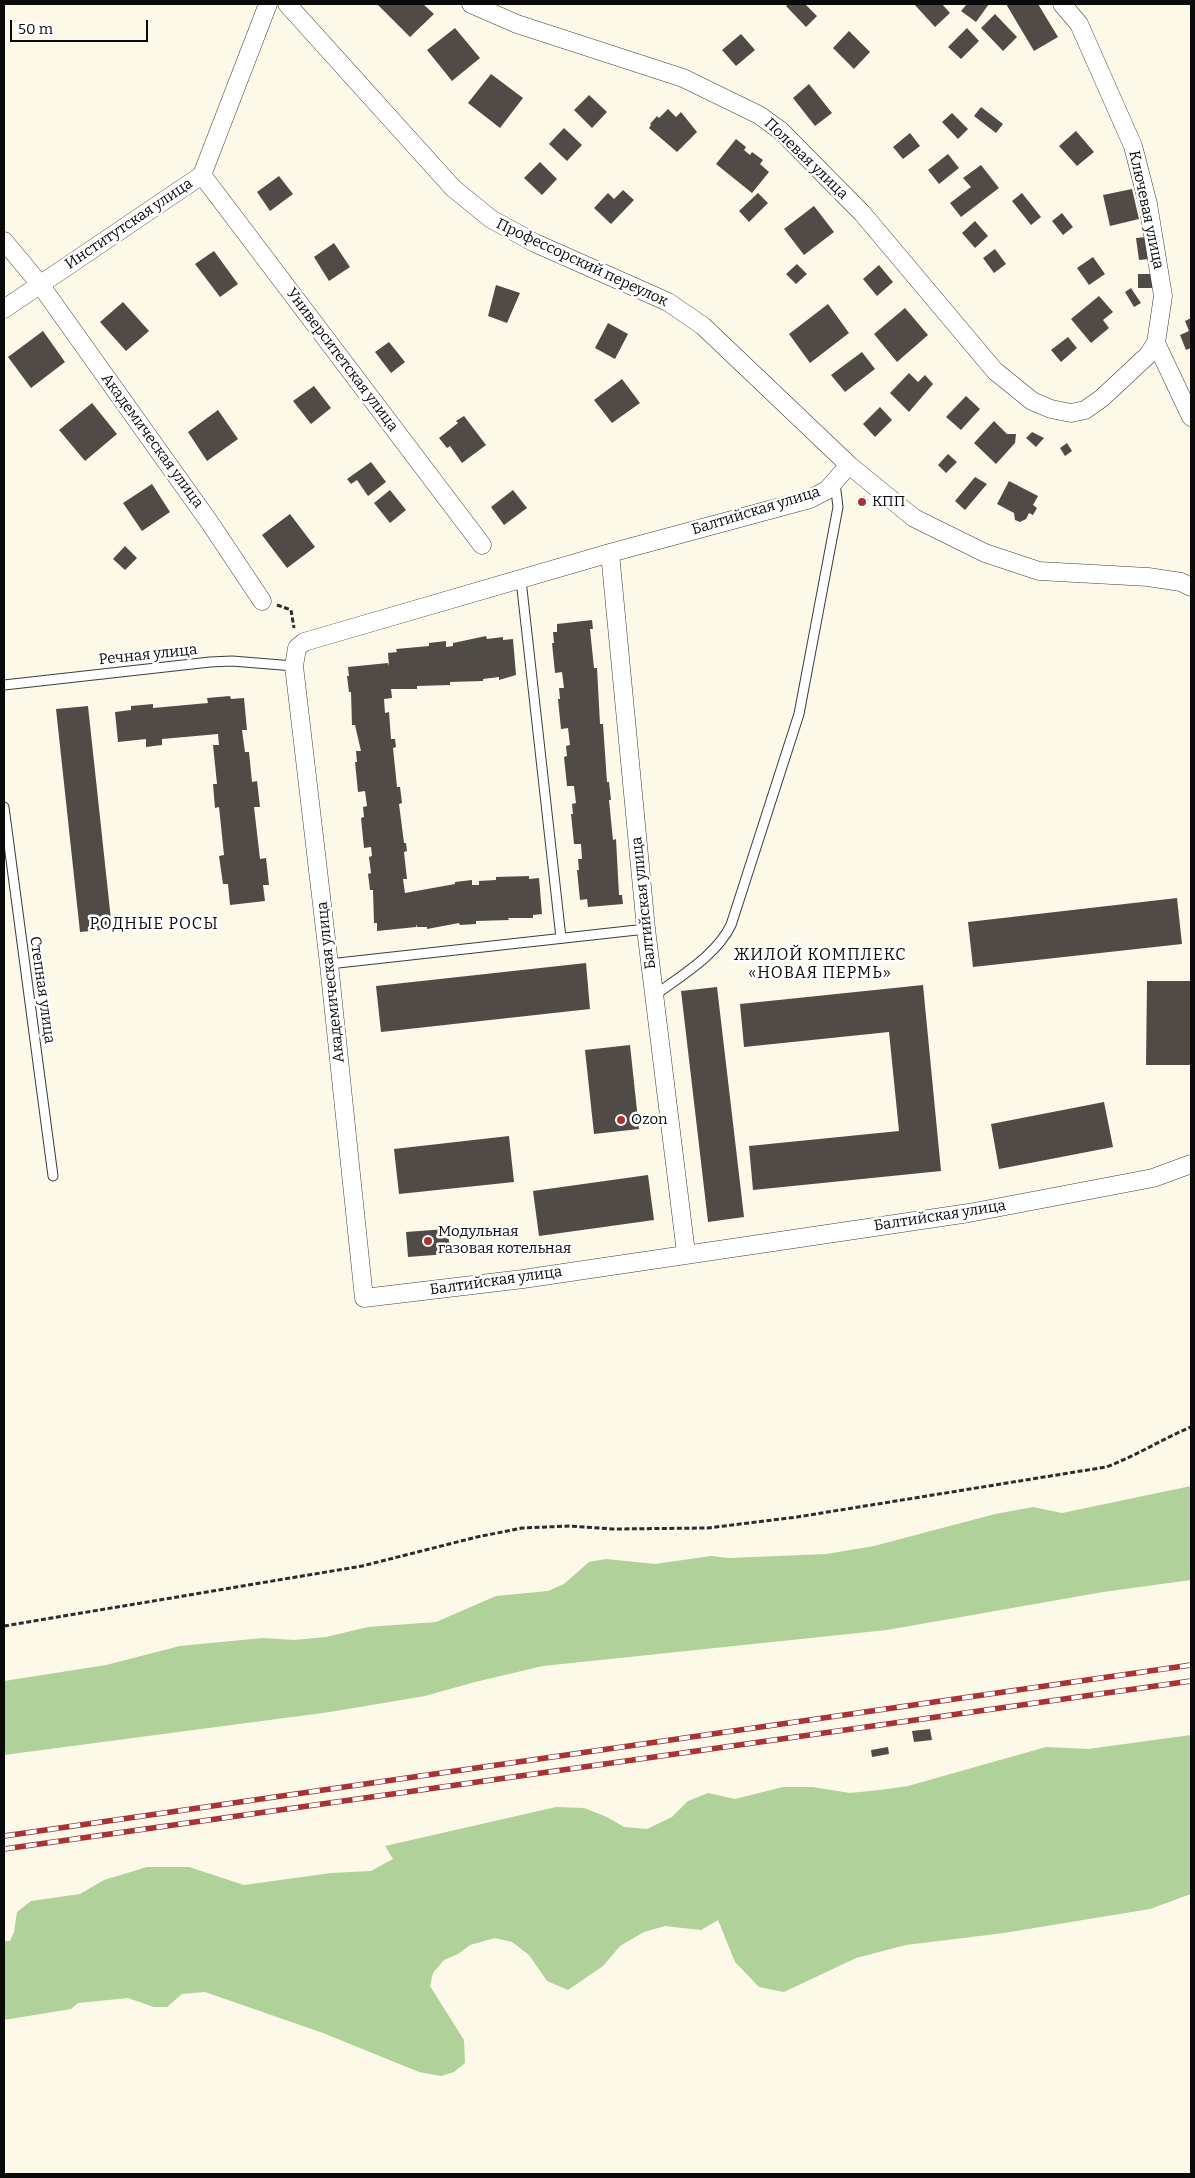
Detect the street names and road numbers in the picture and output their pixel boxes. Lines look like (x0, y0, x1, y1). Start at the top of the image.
street label: Полевая улица (760, 115, 852, 203)
street label: Ключевая улица (1125, 149, 1167, 271)
street label: Институтская улица (62, 175, 196, 273)
street label: Профессорский переулок (493, 215, 671, 311)
street label: Университетская улица (282, 285, 402, 435)
street label: Академическая улица (97, 370, 207, 512)
street label: Балтийская улица (690, 483, 822, 539)
street label: Речная улица (98, 641, 198, 669)
street label: Балтийская улица (628, 836, 660, 970)
street label: Академическая улица (314, 900, 348, 1064)
street label: Степная улица (26, 935, 58, 1045)
street label: Балтийская улица (873, 1197, 1007, 1235)
street label: Балтийская улица (429, 1263, 563, 1299)

